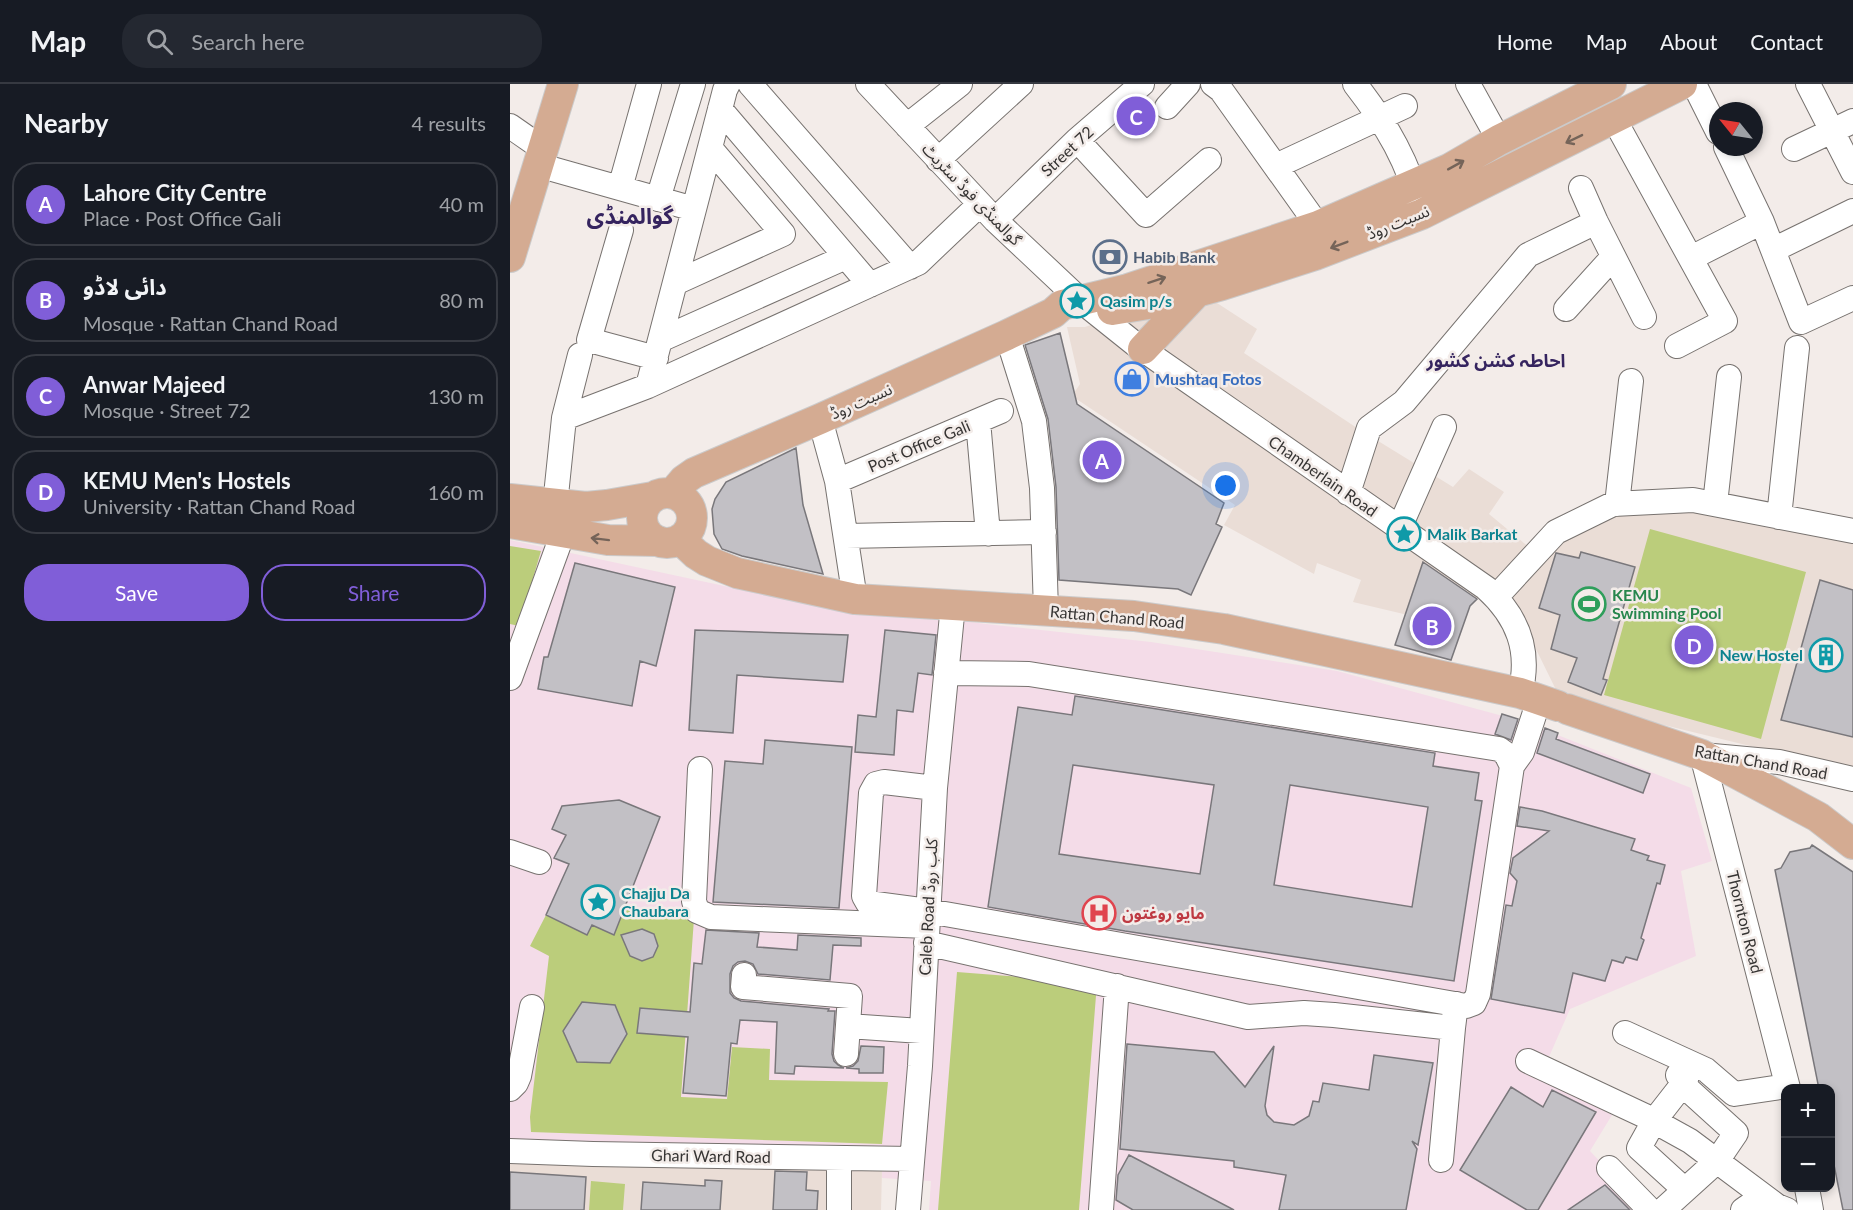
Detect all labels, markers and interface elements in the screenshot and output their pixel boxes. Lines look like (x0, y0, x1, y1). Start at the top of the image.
search box (122, 14, 542, 68)
text: Map (30, 24, 86, 58)
icon: search (143, 25, 176, 58)
text: Search here (191, 28, 305, 55)
text: Home (1497, 29, 1553, 54)
text: Map (1586, 29, 1627, 54)
text: About (1660, 29, 1717, 54)
text: Contact (1750, 29, 1823, 54)
pin: C (1116, 93, 1156, 138)
north arrow (1709, 102, 1763, 156)
text: Nearby (24, 107, 109, 139)
text: 4 results (411, 111, 486, 135)
street label: Street 72 (1036, 122, 1097, 180)
one-way arrow (1565, 133, 1583, 145)
street label: گوالمنڈی فوڈ سٹریٹ (918, 139, 1026, 250)
one-way arrow (1447, 159, 1464, 171)
text: Lahore City Centre (83, 179, 267, 206)
text: A (39, 192, 52, 216)
text: 40 m (439, 192, 484, 216)
street label: نسبت روڈ (1364, 200, 1432, 244)
district label: گوالمنڈی (587, 202, 674, 229)
text: Place · Post Office Gali (83, 206, 282, 230)
bank icon: Habib Bank (1092, 239, 1128, 275)
one-way arrow (1330, 241, 1349, 252)
place label: Habib Bank (1133, 247, 1216, 266)
text: دائی لاڈو (83, 273, 167, 300)
one-way arrow (1147, 273, 1166, 284)
place icon: Qasim p/s (1059, 283, 1095, 319)
text: B (39, 288, 52, 312)
text: 80 m (439, 288, 484, 312)
place label: Qasim p/s (1100, 291, 1172, 310)
text: Mosque · Rattan Chand Road (83, 311, 338, 335)
district label: احاطہ کشن کشور (1426, 349, 1565, 372)
shop icon: Mushtaq Fotos (1114, 361, 1150, 397)
place label: Mushtaq Fotos (1155, 369, 1261, 388)
text: Anwar Majeed (83, 371, 226, 398)
street label: نسبت روڈ (827, 379, 895, 423)
text: C (39, 384, 52, 408)
text: 130 m (428, 384, 484, 408)
text: Mosque · Street 72 (83, 398, 251, 422)
street label: Post Office Gali (865, 415, 973, 476)
street label: Chamberlain Road (1265, 431, 1381, 520)
pin: A (1082, 438, 1122, 482)
text: KEMU Men's Hostels (83, 467, 291, 494)
your location (1211, 471, 1240, 500)
text: D (38, 480, 53, 504)
text: 160 m (428, 480, 484, 504)
text: University · Rattan Chand Road (83, 494, 355, 518)
place icon: Malik Barkat (1386, 516, 1422, 552)
place label: Malik Barkat (1427, 524, 1518, 543)
one-way arrow (591, 533, 610, 544)
button: Save (24, 564, 249, 621)
button: Share (261, 564, 486, 621)
place label: KEMU Swimming Pool (1612, 585, 1722, 622)
sports icon: KEMU Swimming Pool (1571, 586, 1607, 622)
street label: Rattan Chand Road (1049, 601, 1185, 632)
pin: B (1412, 604, 1452, 648)
pin: D (1674, 622, 1714, 668)
building icon: New Hostel (1808, 637, 1844, 673)
place label: New Hostel (1719, 645, 1803, 664)
street label: Rattan Chand Road (1693, 740, 1829, 783)
street label: Caleb Road کلب روڈ (914, 838, 942, 976)
street label: Thornton Road (1724, 869, 1767, 975)
place label: Chajju Da Chaubara (621, 883, 690, 920)
place icon: Chajju Da Chaubara (580, 884, 616, 920)
hospital icon: مایو روغتون (1081, 895, 1117, 931)
place label: مایو روغتون (1122, 903, 1205, 923)
map controls (1781, 1084, 1835, 1192)
button: + (1781, 1084, 1835, 1138)
button: − (1781, 1138, 1835, 1192)
street label: Ghari Ward Road (651, 1145, 771, 1166)

